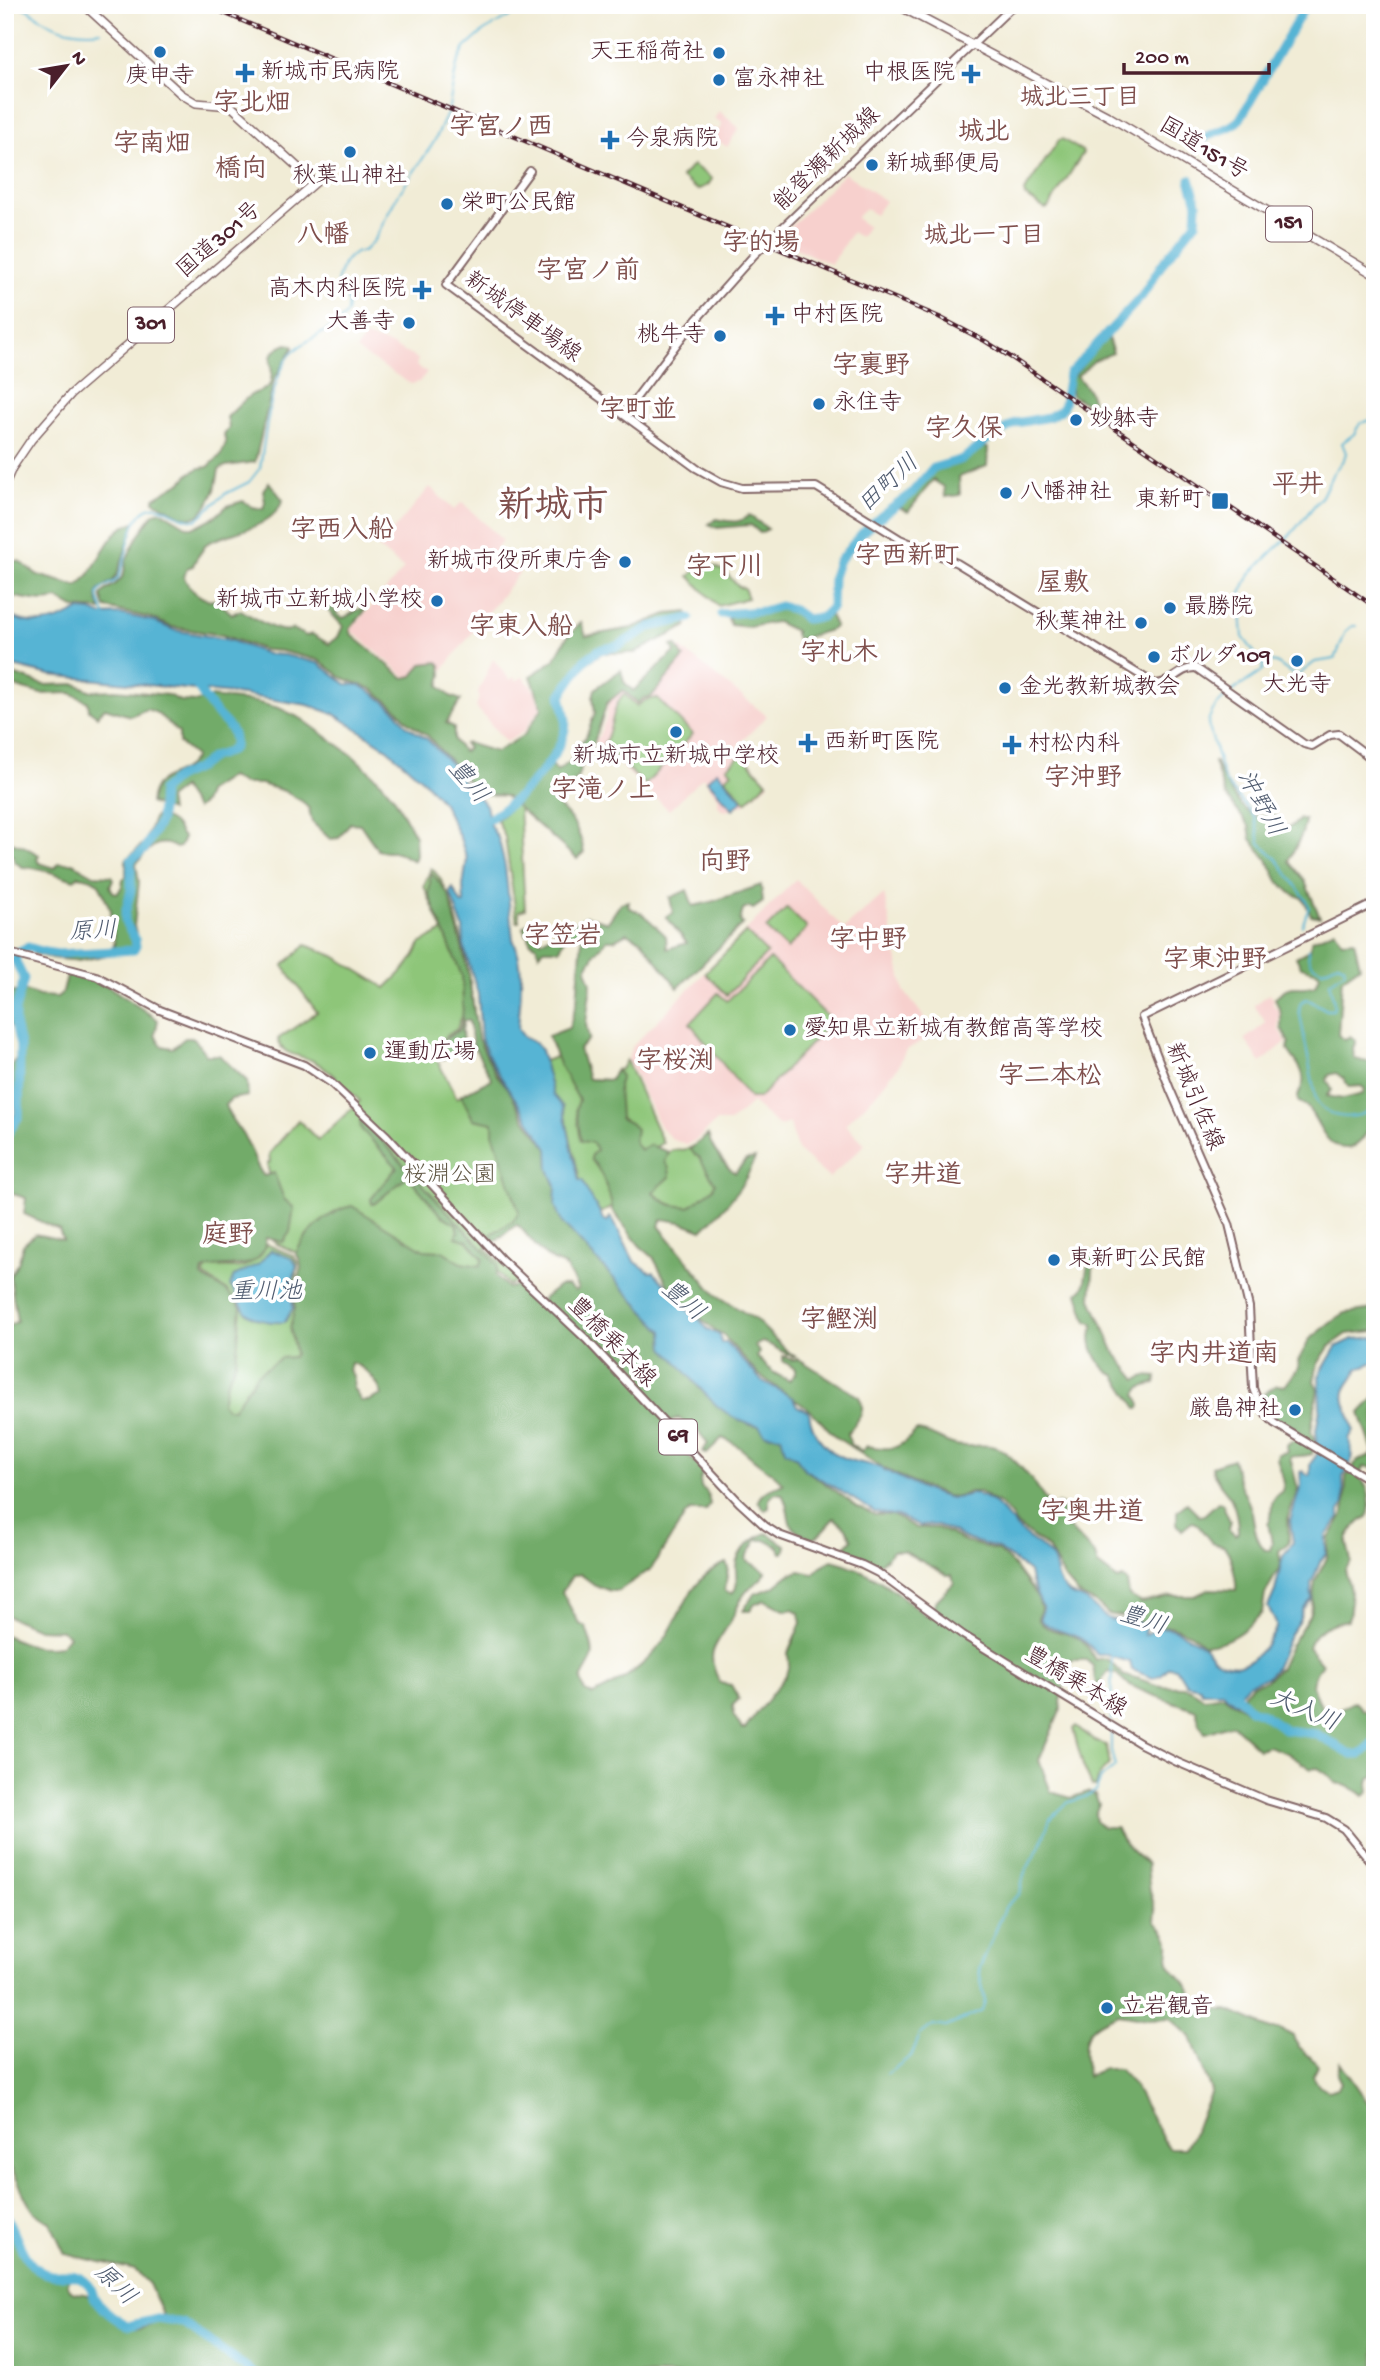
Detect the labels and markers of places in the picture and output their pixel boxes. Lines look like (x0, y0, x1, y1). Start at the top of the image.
place label: 天王稲荷社 (590, 39, 705, 67)
marker: 庚申寺 (152, 44, 168, 60)
marker: 天王稲荷社 (711, 45, 727, 61)
place label: 新城市民病院 (261, 59, 399, 87)
place label: 中根医院 (863, 60, 955, 88)
place label: 庚申寺 (126, 63, 195, 91)
marker: 新城市民病院 (235, 63, 255, 83)
marker: 中根医院 (961, 64, 981, 84)
place label: 富永神社 (733, 66, 825, 94)
marker: 富永神社 (711, 72, 727, 88)
place label: 今泉病院 (626, 126, 718, 154)
marker: 今泉病院 (600, 130, 620, 150)
marker: 秋葉山神社 (342, 144, 358, 160)
place label: 新城郵便局 (886, 151, 1001, 179)
marker: 新城郵便局 (864, 157, 880, 173)
place label: 秋葉山神社 (293, 163, 408, 191)
place label: 栄町公民館 (461, 190, 576, 218)
marker: 栄町公民館 (439, 196, 455, 212)
place label: 高木内科医院 (268, 276, 406, 304)
marker: 高木内科医院 (412, 280, 432, 300)
place label: 中村医院 (791, 302, 883, 330)
marker: 中村医院 (765, 306, 785, 326)
place label: 大善寺 (326, 309, 395, 337)
marker: 大善寺 (401, 315, 417, 331)
place label: 桃牛寺 (637, 322, 706, 350)
marker: 桃牛寺 (712, 328, 728, 344)
place label: 永住寺 (833, 390, 902, 418)
marker: 永住寺 (811, 396, 827, 412)
place label: 妙躰寺 (1090, 406, 1159, 434)
marker: 妙躰寺 (1068, 412, 1084, 428)
place label: 八幡神社 (1020, 479, 1112, 507)
marker: 八幡神社 (998, 485, 1014, 501)
place label: 東新町 (1135, 487, 1204, 515)
marker: 東新町 (1210, 491, 1230, 511)
place label: 新城市役所東庁舎 (427, 547, 611, 576)
marker: 新城市役所東庁舎 (617, 554, 633, 570)
place label: 新城市立新城小学校 (216, 587, 423, 615)
marker: 新城市立新城小学校 (429, 593, 445, 609)
place label: 最勝院 (1184, 594, 1253, 622)
marker: 最勝院 (1162, 600, 1178, 616)
place label: 秋葉神社 (1035, 609, 1127, 637)
marker: 秋葉神社 (1133, 615, 1149, 631)
place label: ボルダ109 (1168, 643, 1271, 671)
marker: ボルダ109 (1146, 649, 1162, 665)
marker: 大光寺 (1289, 653, 1305, 669)
place label: 大光寺 (1263, 672, 1332, 700)
place label: 金光教新城教会 (1019, 673, 1180, 702)
marker: 金光教新城教会 (997, 680, 1013, 696)
marker: 新城市立新城中学校 (668, 724, 684, 740)
place label: 西新町医院 (824, 729, 939, 757)
place label: 村松内科 (1028, 731, 1120, 759)
marker: 西新町医院 (798, 733, 818, 753)
marker: 村松内科 (1002, 735, 1022, 755)
place label: 新城市立新城中学校 (573, 743, 780, 771)
place label: 愛知県立新城有教館高等学校 (804, 1016, 1103, 1044)
marker: 愛知県立新城有教館高等学校 (782, 1022, 798, 1038)
place label: 運動広場 (384, 1039, 476, 1067)
marker: 運動広場 (362, 1045, 378, 1061)
place label: 東新町公民館 (1068, 1246, 1206, 1274)
marker: 東新町公民館 (1046, 1252, 1062, 1268)
place label: 厳島神社 (1189, 1396, 1281, 1424)
marker: 厳島神社 (1287, 1402, 1303, 1418)
place label: 立岩観音 (1121, 1994, 1213, 2022)
marker: 立岩観音 (1099, 2000, 1115, 2016)

